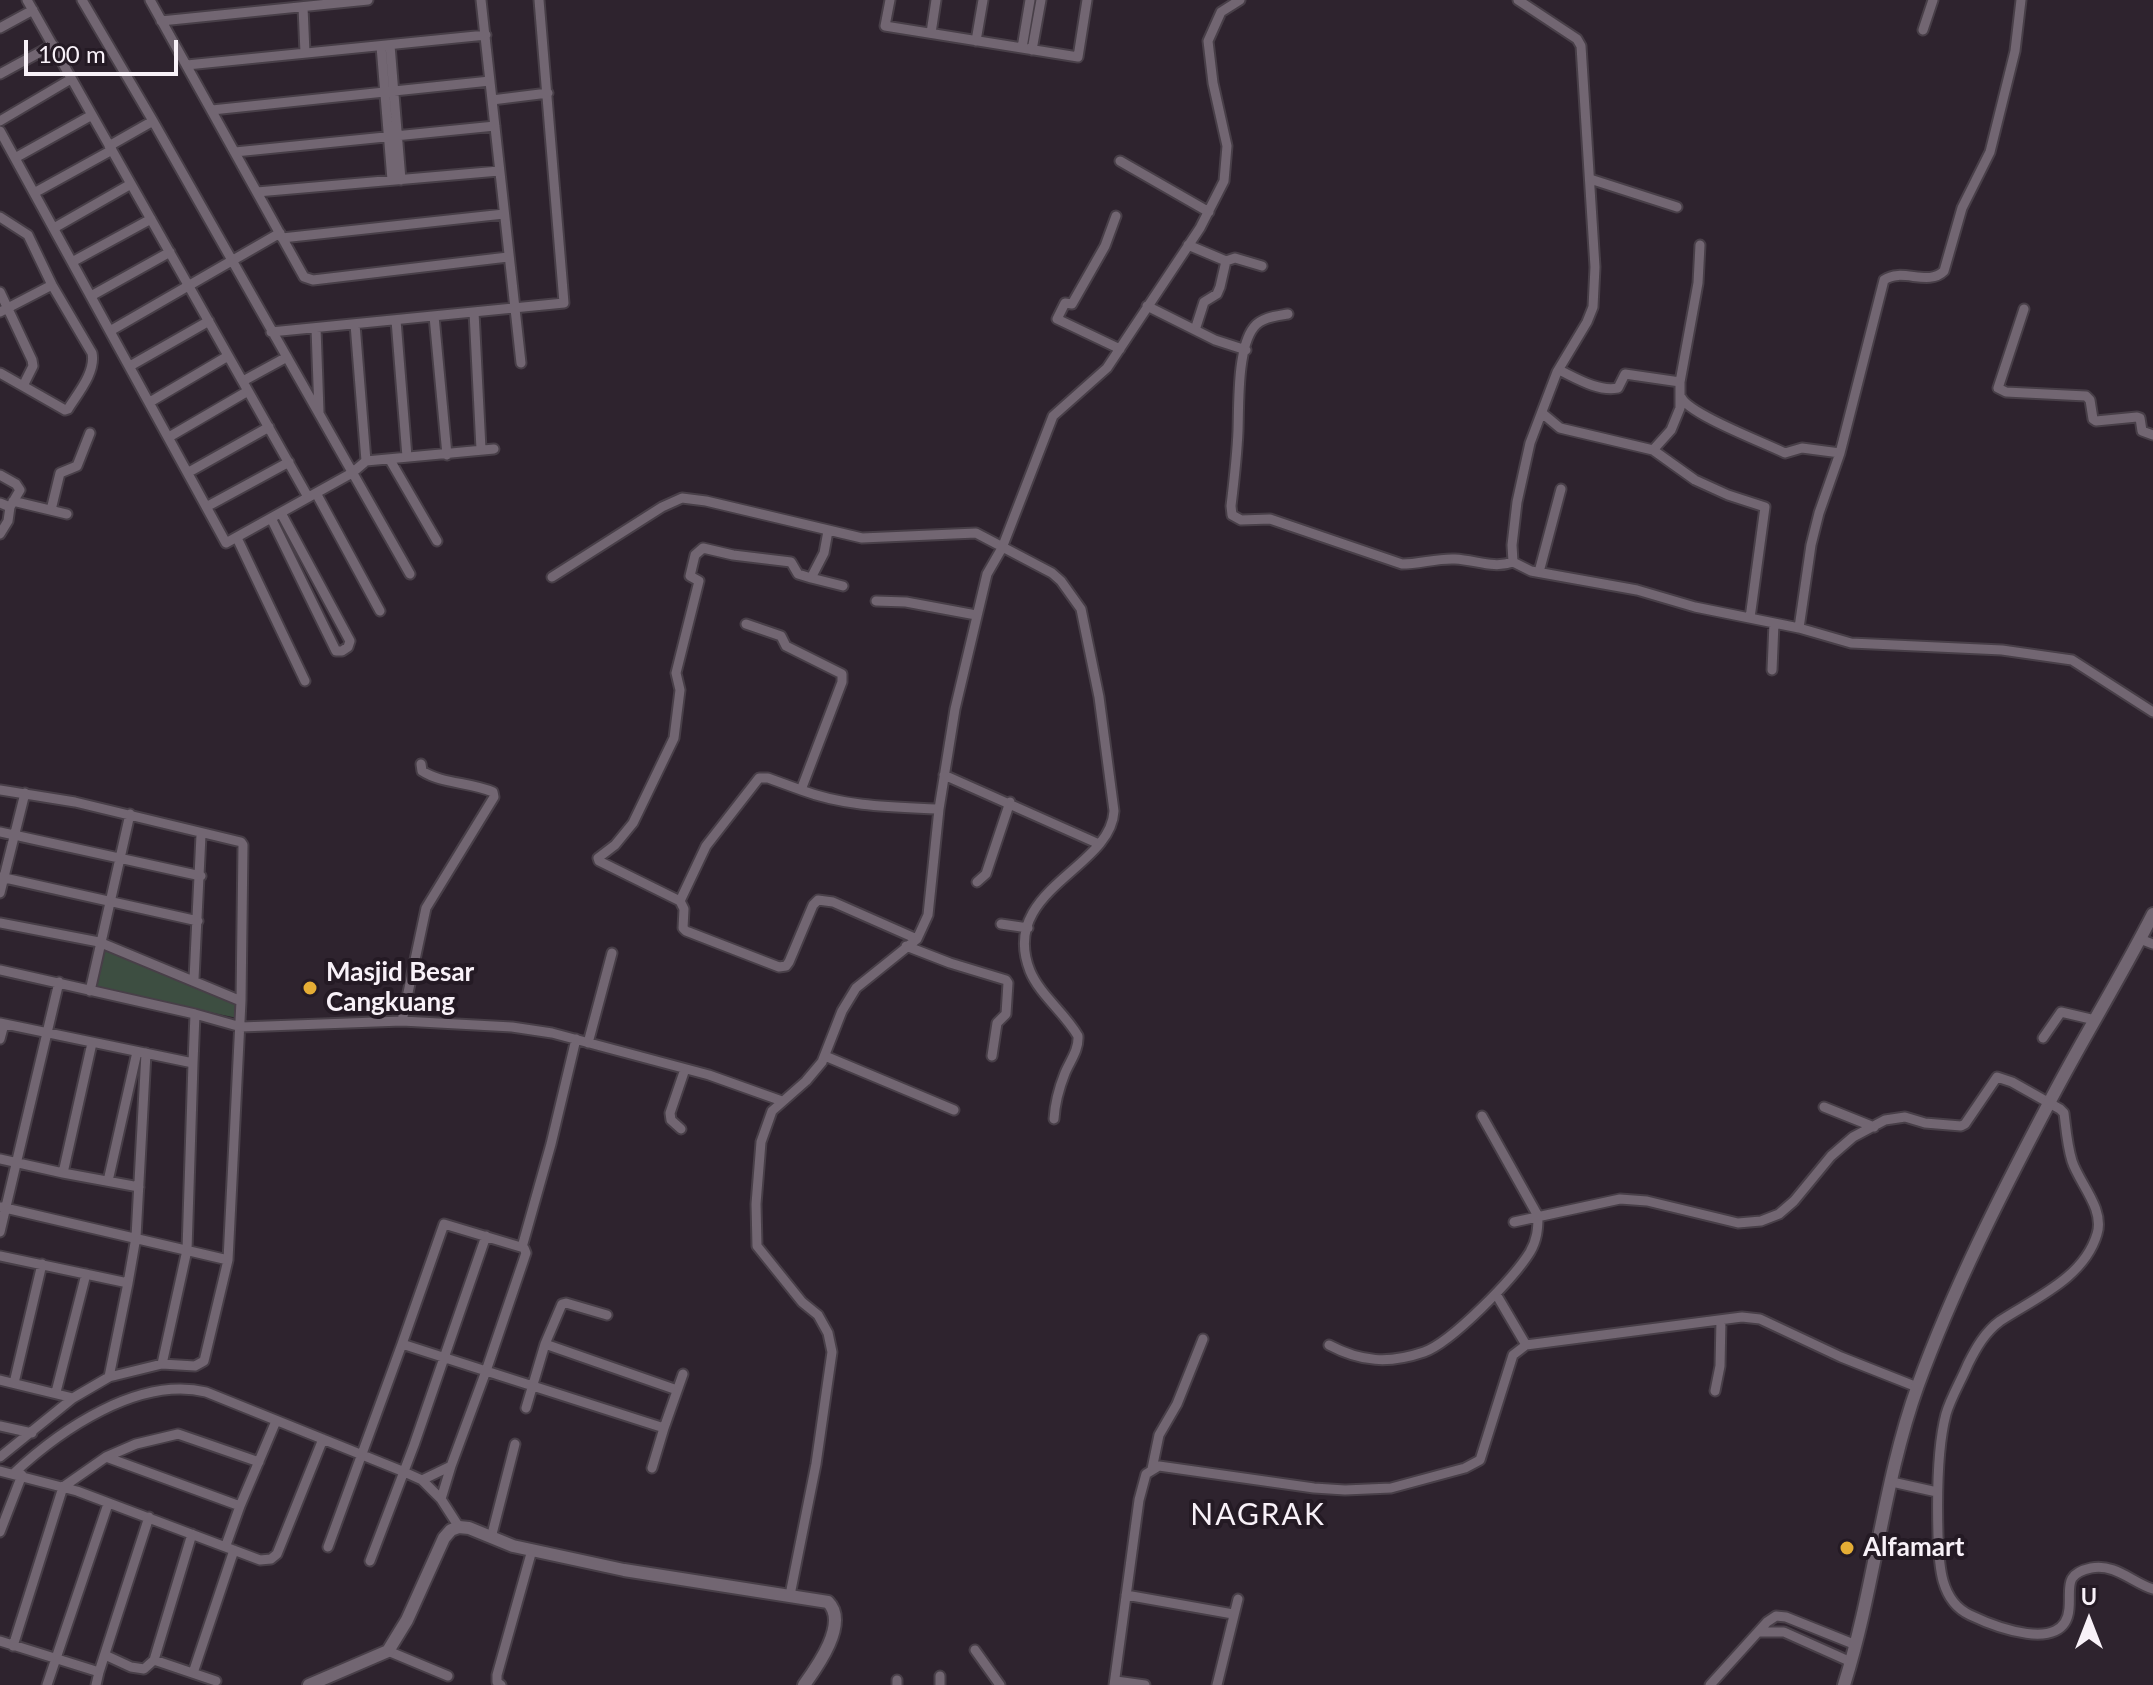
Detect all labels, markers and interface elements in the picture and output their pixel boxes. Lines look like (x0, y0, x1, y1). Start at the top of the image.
scale bar (28, 24, 182, 74)
text: 100 m (38, 39, 106, 68)
place label: Masjid Besar Cangkuang (326, 957, 474, 1018)
marker: Masjid Besar Cangkuang (301, 979, 319, 997)
district label: NAGRAK (1190, 1497, 1326, 1533)
place label: Alfamart (1863, 1532, 1964, 1564)
marker: Alfamart (1838, 1539, 1856, 1557)
north arrow (2049, 1581, 2129, 1661)
text: U (2081, 1583, 2097, 1610)

